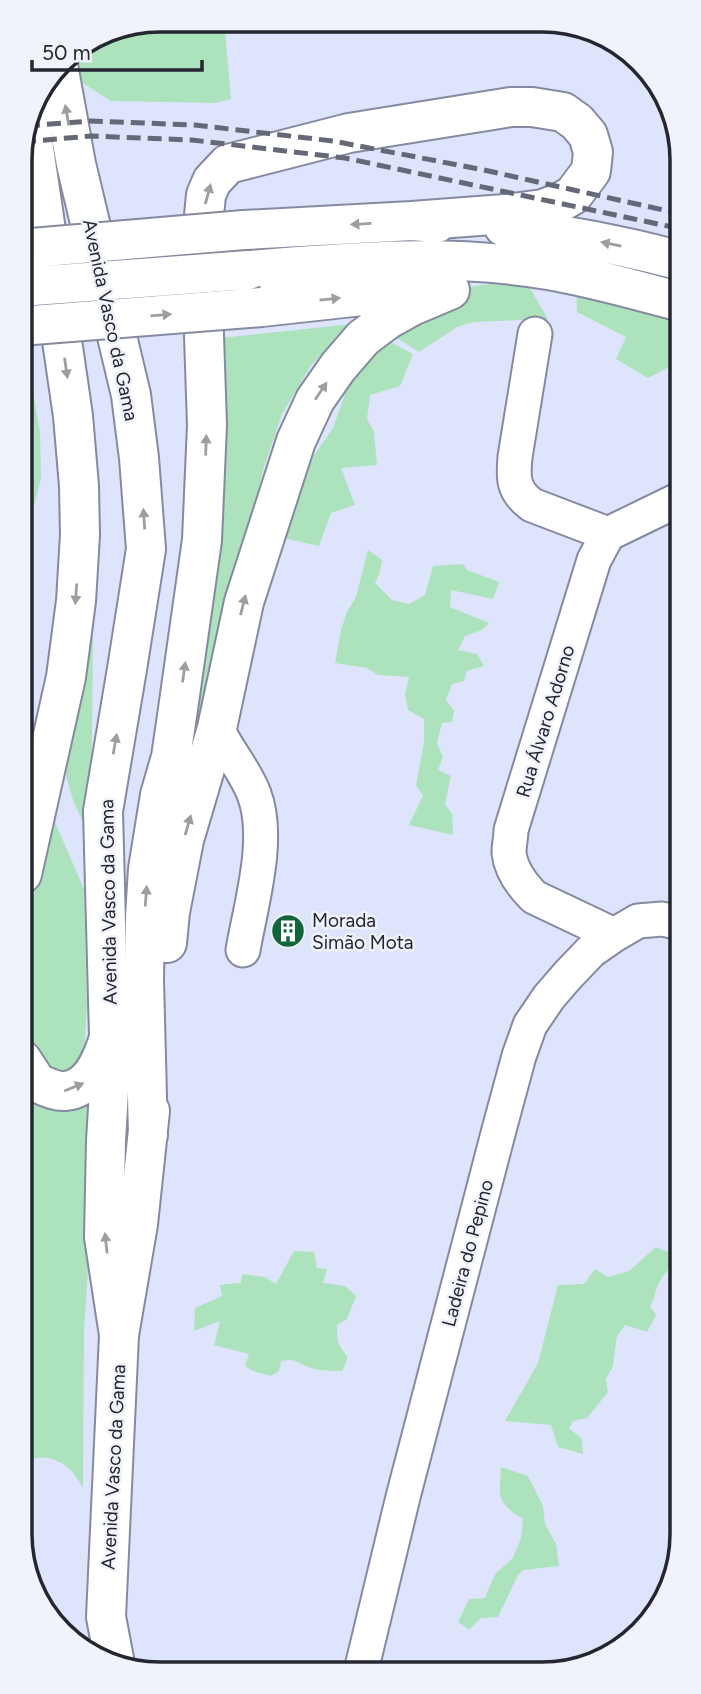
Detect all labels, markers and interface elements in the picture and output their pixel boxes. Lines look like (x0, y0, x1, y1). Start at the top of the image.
scale bar (32, 28, 201, 72)
text: 50 m (42, 40, 91, 65)
one-way arrow (61, 104, 72, 126)
one-way arrow (203, 183, 214, 205)
street label: Avenida Vasco da Gama (78, 217, 143, 423)
one-way arrow (350, 218, 372, 229)
one-way arrow (600, 238, 622, 249)
one-way arrow (319, 293, 341, 304)
one-way arrow (151, 309, 173, 320)
one-way arrow (61, 357, 72, 379)
one-way arrow (314, 382, 328, 400)
one-way arrow (201, 434, 212, 456)
one-way arrow (138, 508, 149, 530)
one-way arrow (71, 583, 82, 605)
one-way arrow (239, 594, 249, 615)
street label: Rua Álvaro Adorno (511, 642, 580, 800)
one-way arrow (178, 660, 189, 682)
one-way arrow (109, 733, 120, 755)
street label: Avenida Vasco da Gama (95, 799, 122, 1005)
one-way arrow (184, 814, 194, 835)
one-way arrow (141, 884, 152, 906)
place label: Morada Simão Mota (312, 909, 414, 954)
building icon: Morada Simão Mota (269, 912, 307, 950)
one-way arrow (64, 1082, 85, 1093)
street label: Ladeira do Pepino (437, 1177, 498, 1329)
one-way arrow (100, 1232, 111, 1254)
street label: Avenida Vasco da Gama (97, 1364, 130, 1570)

